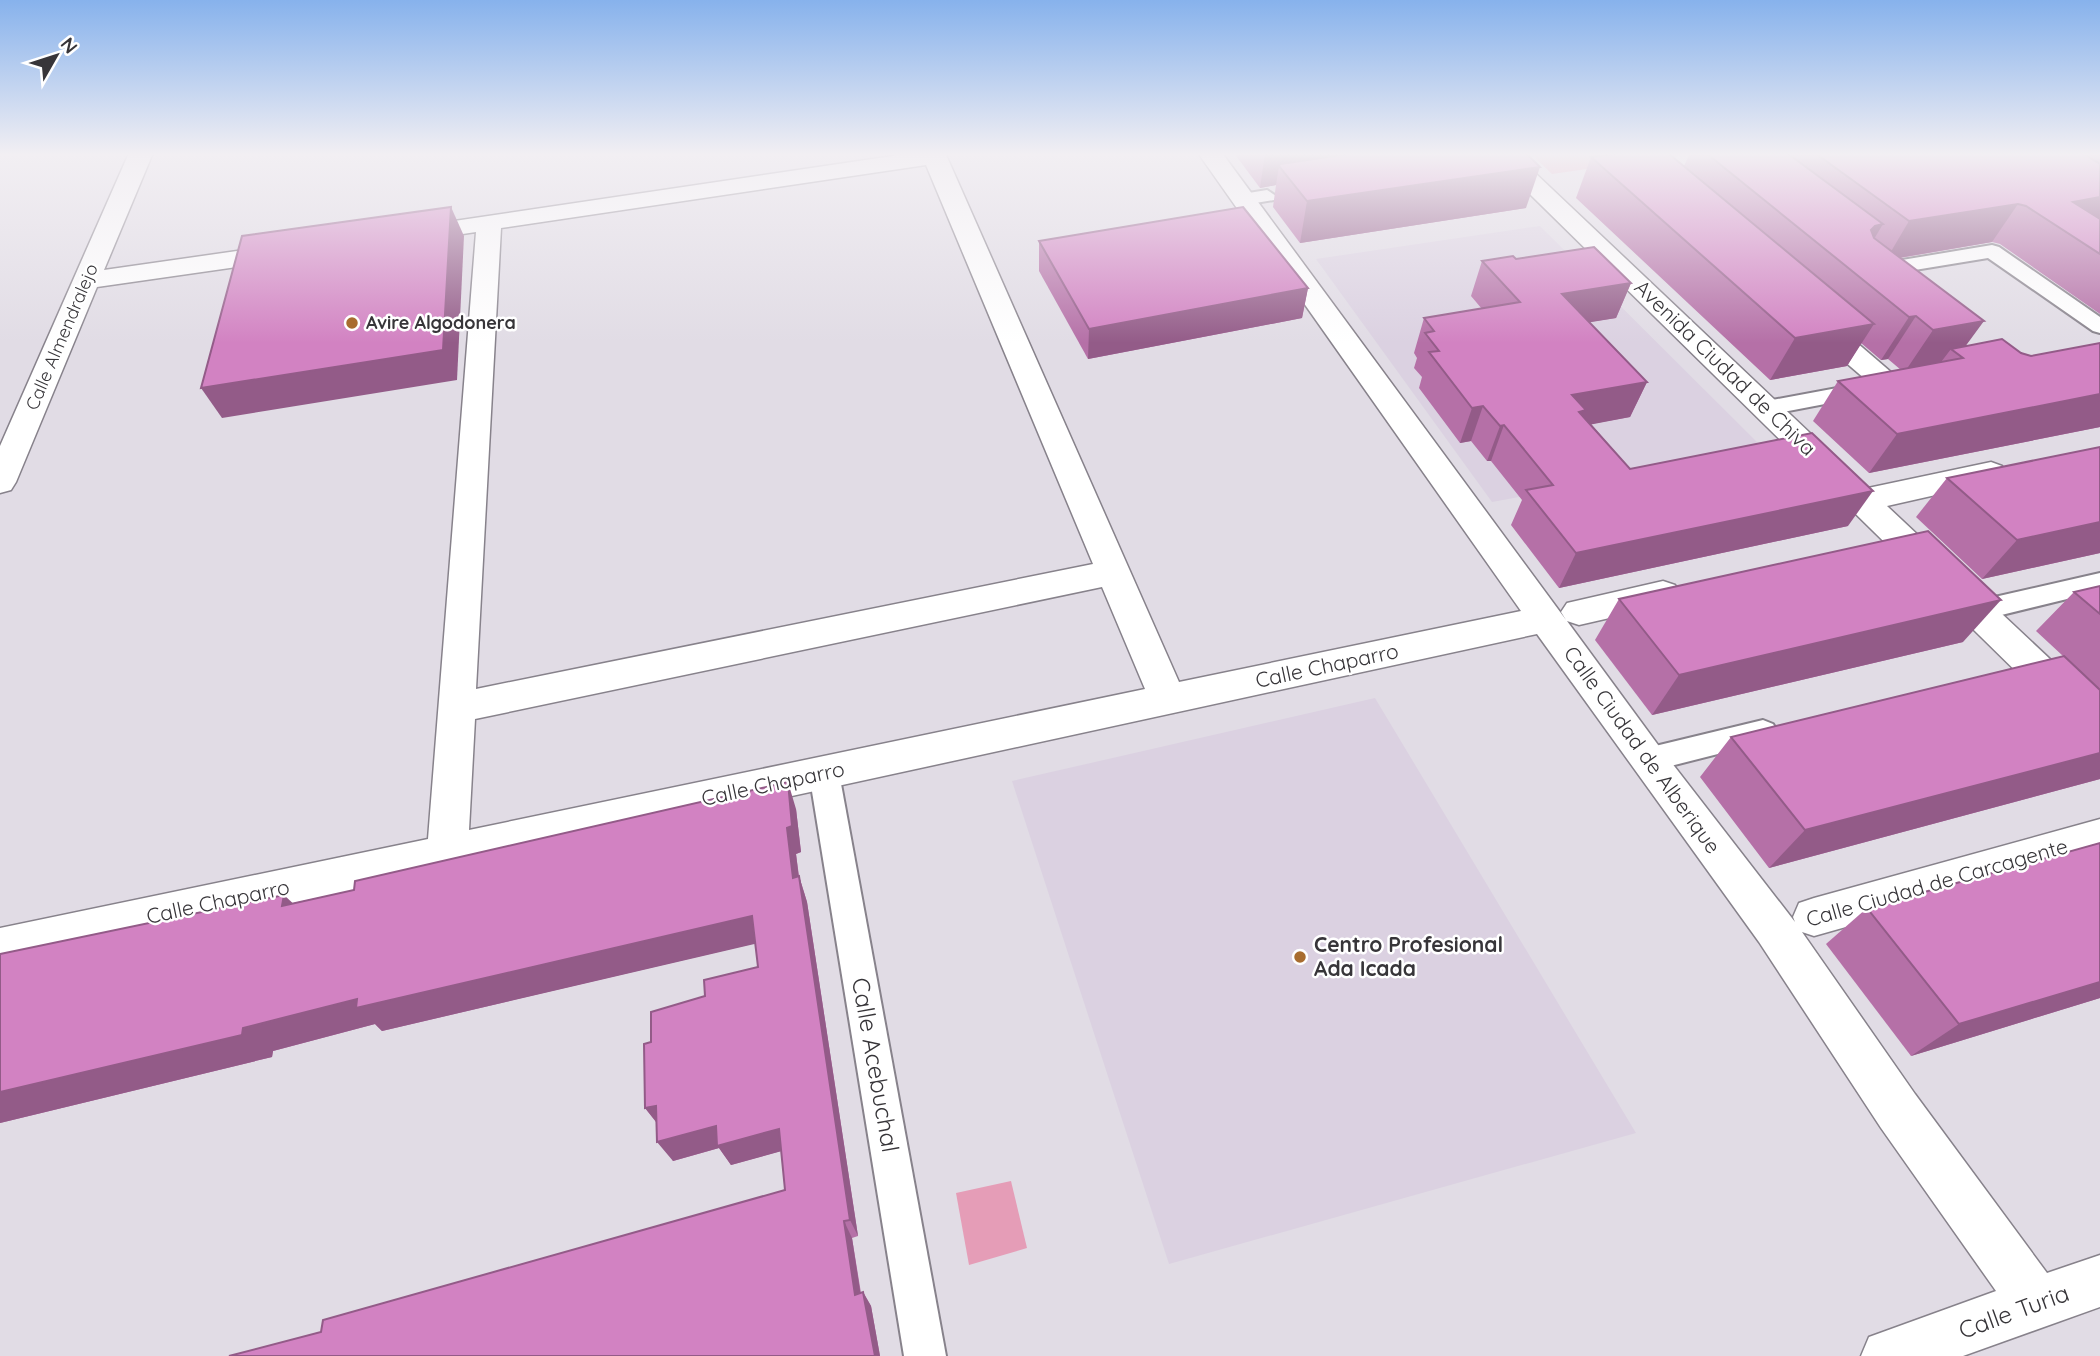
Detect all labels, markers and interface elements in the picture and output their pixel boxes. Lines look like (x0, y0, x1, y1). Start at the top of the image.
north arrow (21, 21, 91, 91)
text: N (55, 32, 83, 58)
street label: Calle Almendralejo (20, 260, 103, 414)
street label: Avenida Ciudad de Chiva (1630, 274, 1822, 461)
place label: Avire Algodonera (366, 311, 516, 334)
marker: Avire Algodonera (344, 315, 360, 331)
street label: Calle Chaparro (1253, 637, 1401, 693)
street label: Calle Ciudad de Alberique (1559, 641, 1727, 858)
street label: Calle Chaparro (699, 755, 847, 811)
street label: Calle Ciudad de Carcagente (1803, 832, 2071, 932)
street label: Calle Chaparro (144, 873, 292, 929)
place label: Centro Profesional Ada Icada (1314, 931, 1503, 981)
marker: Centro Profesional Ada Icada (1292, 949, 1308, 965)
street label: Calle Acebuchal (846, 975, 906, 1155)
street label: Calle Turia (1954, 1277, 2073, 1345)

